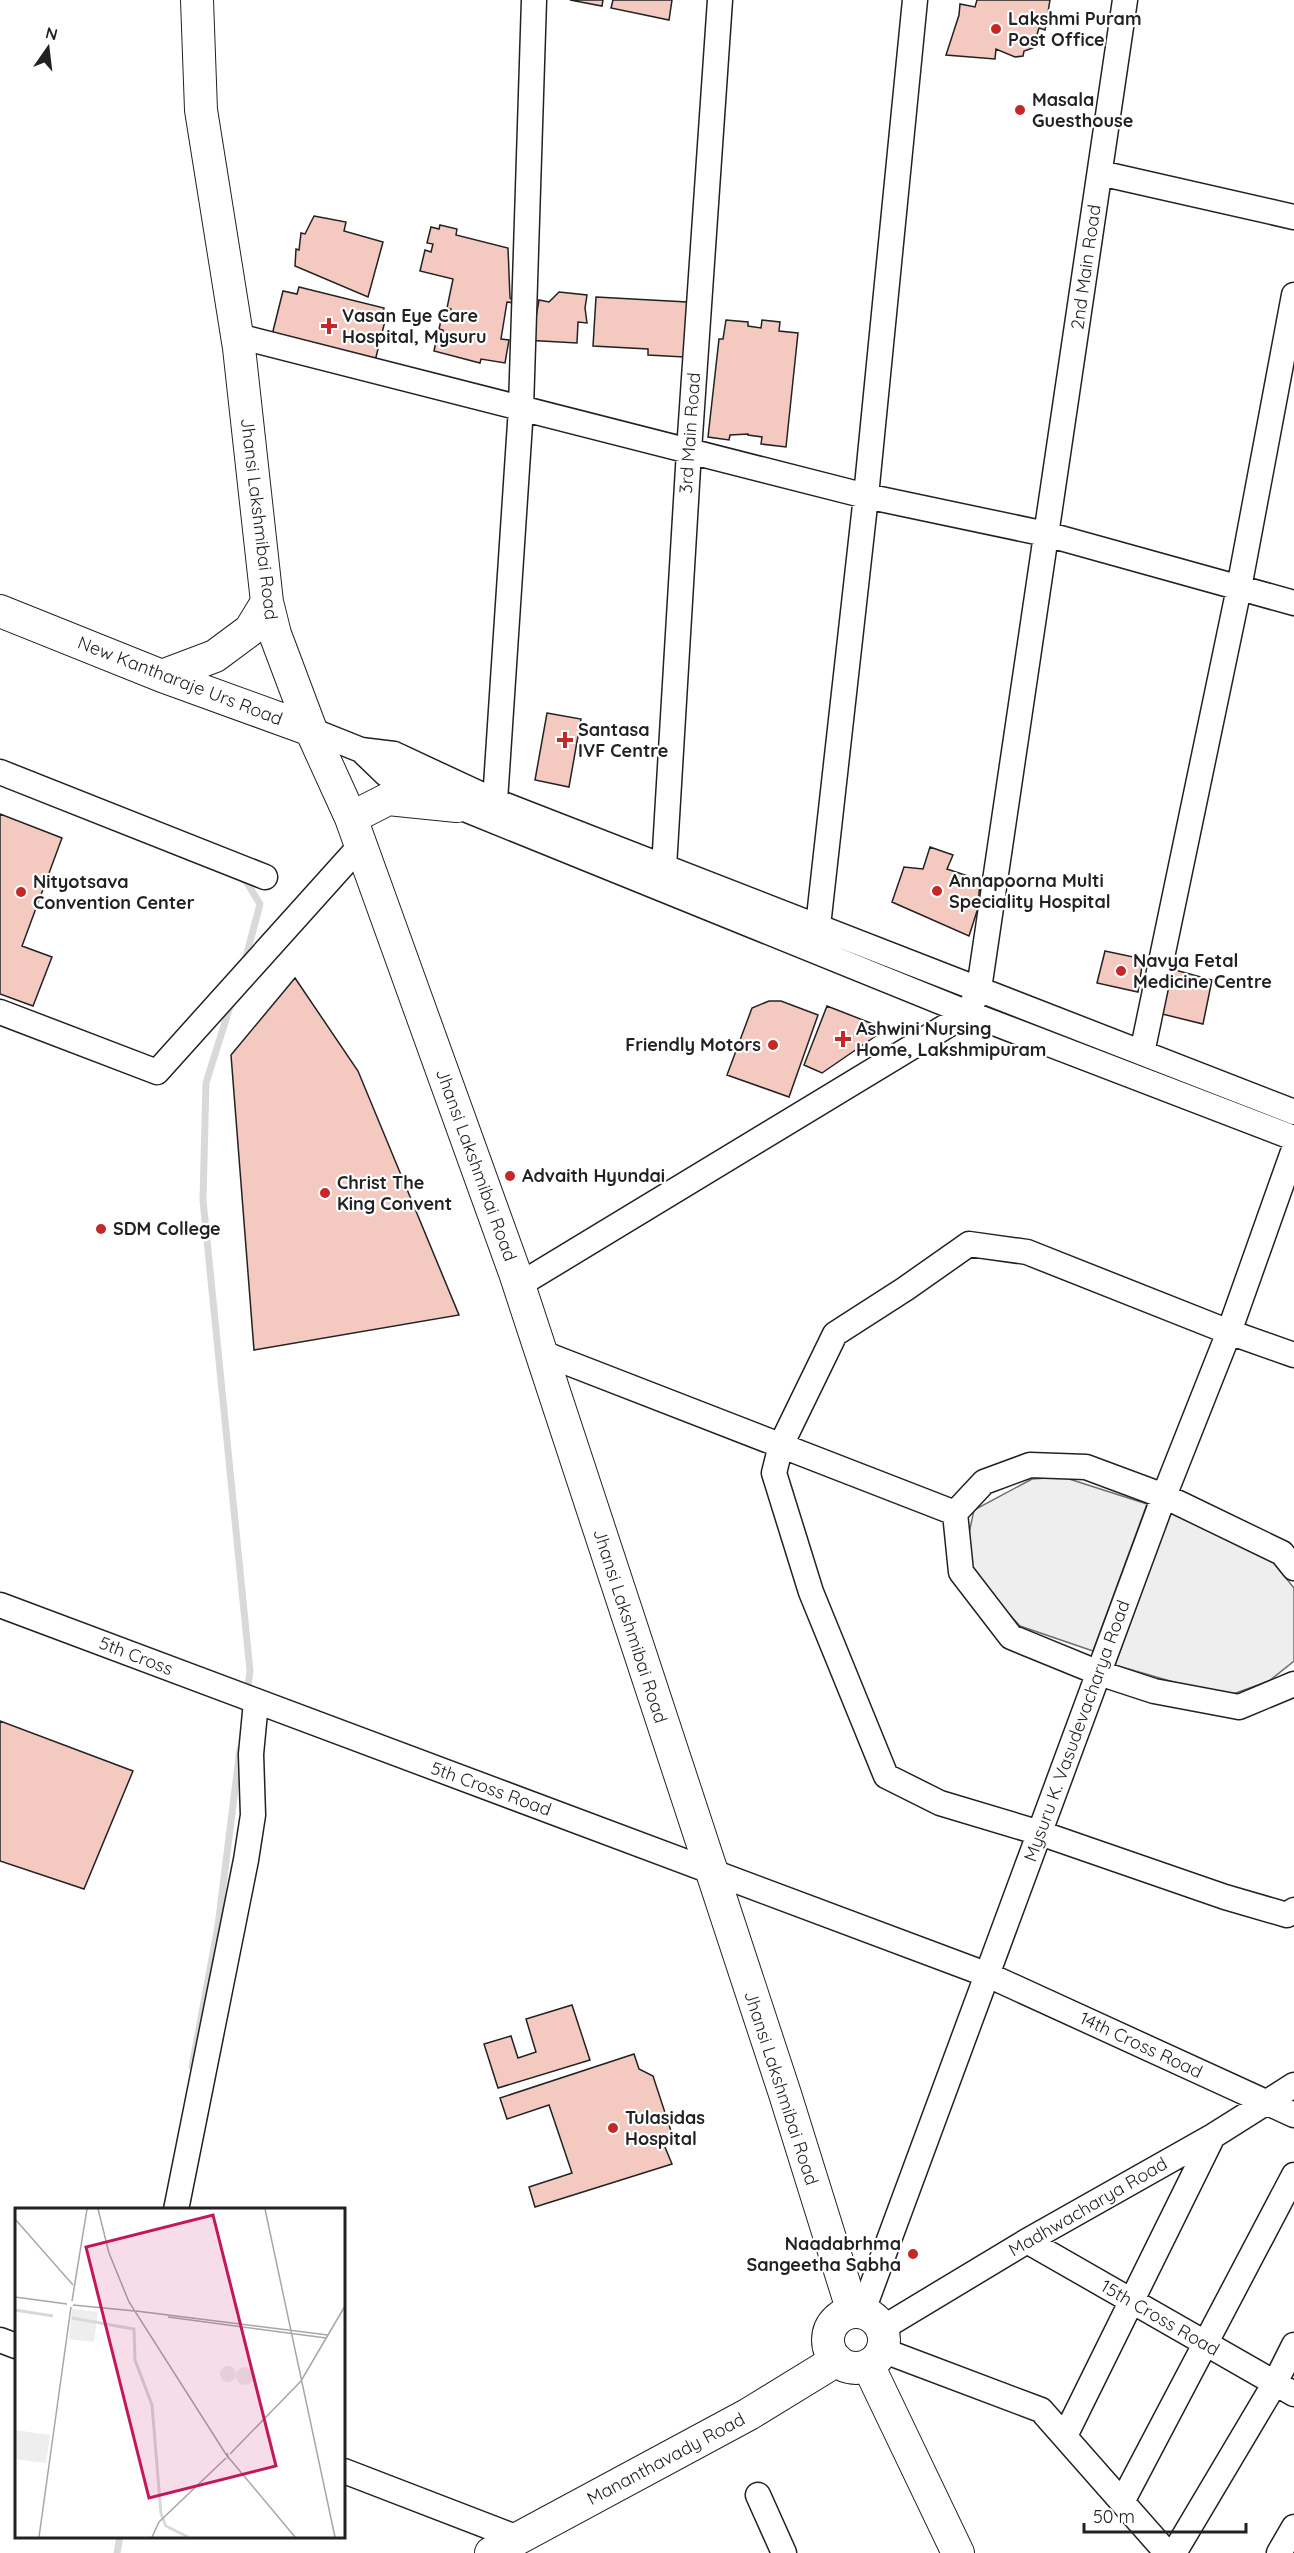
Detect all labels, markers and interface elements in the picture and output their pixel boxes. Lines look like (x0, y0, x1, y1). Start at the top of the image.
place label: Lakshmi Puram Post Office (1008, 7, 1142, 51)
north arrow (18, 18, 78, 78)
text: N (44, 22, 60, 45)
marker: Lakshmi Puram Post Office (989, 22, 1003, 36)
place label: Masala Guesthouse (1032, 88, 1133, 132)
marker: Masala Guesthouse (1013, 103, 1027, 117)
street label: 2nd Main Road (1065, 203, 1106, 331)
place label: Vasan Eye Care Hospital, Mysuru (342, 304, 487, 348)
marker: Vasan Eye Care Hospital, Mysuru (320, 317, 338, 335)
street label: 3rd Main Road (674, 372, 705, 494)
street label: Jhansi Lakshmibai Road (236, 417, 283, 621)
street label: New Kantharaje Urs Road (74, 631, 286, 730)
place label: Santasa IVF Centre (578, 718, 668, 762)
marker: Santasa IVF Centre (556, 731, 574, 749)
place label: Annapoorna Multi Speciality Hospital (949, 869, 1111, 913)
place label: Nityotsava Convention Center (33, 870, 195, 914)
marker: Annapoorna Multi Speciality Hospital (930, 884, 944, 898)
marker: Nityotsava Convention Center (14, 885, 28, 899)
place label: Navya Fetal Medicine Centre (1133, 949, 1272, 993)
marker: Navya Fetal Medicine Centre (1114, 964, 1128, 978)
place label: Ashwini Nursing Home, Lakshmipuram (856, 1017, 1046, 1061)
marker: Ashwini Nursing Home, Lakshmipuram (834, 1030, 852, 1048)
place label: Friendly Motors (625, 1033, 761, 1056)
marker: Friendly Motors (766, 1038, 780, 1052)
street label: Jhansi Lakshmibai Road (431, 1065, 522, 1264)
place label: Advaith Hyundai (522, 1164, 665, 1187)
marker: Advaith Hyundai (503, 1169, 517, 1183)
place label: Christ The King Convent (337, 1171, 452, 1215)
marker: Christ The King Convent (318, 1186, 332, 1200)
place label: SDM College (113, 1217, 221, 1240)
marker: SDM College (94, 1222, 108, 1236)
street label: Jhansi Lakshmibai Road (588, 1526, 673, 1726)
street label: Mysuru K. Vasudevacharya Road (1018, 1597, 1135, 1865)
street label: 5th Cross (96, 1631, 176, 1680)
street label: 5th Cross Road (428, 1756, 555, 1821)
street label: Jhansi Lakshmibai Road (739, 1988, 824, 2188)
street label: 14th Cross Road (1076, 2006, 1206, 2083)
place label: Tulasidas Hospital (625, 2106, 705, 2150)
marker: Tulasidas Hospital (606, 2121, 620, 2135)
street label: Madhwacharya Road (1004, 2152, 1171, 2261)
inset map (15, 2208, 345, 2538)
place label: Naadabrhma Sangeetha Sabha (746, 2232, 901, 2276)
marker: Naadabrhma Sangeetha Sabha (906, 2247, 920, 2261)
street label: 15th Cross Road (1097, 2274, 1224, 2361)
street label: Mananthavady Road (583, 2407, 749, 2510)
scale bar (1084, 2496, 1246, 2534)
text: 50 m (1093, 2505, 1135, 2528)

